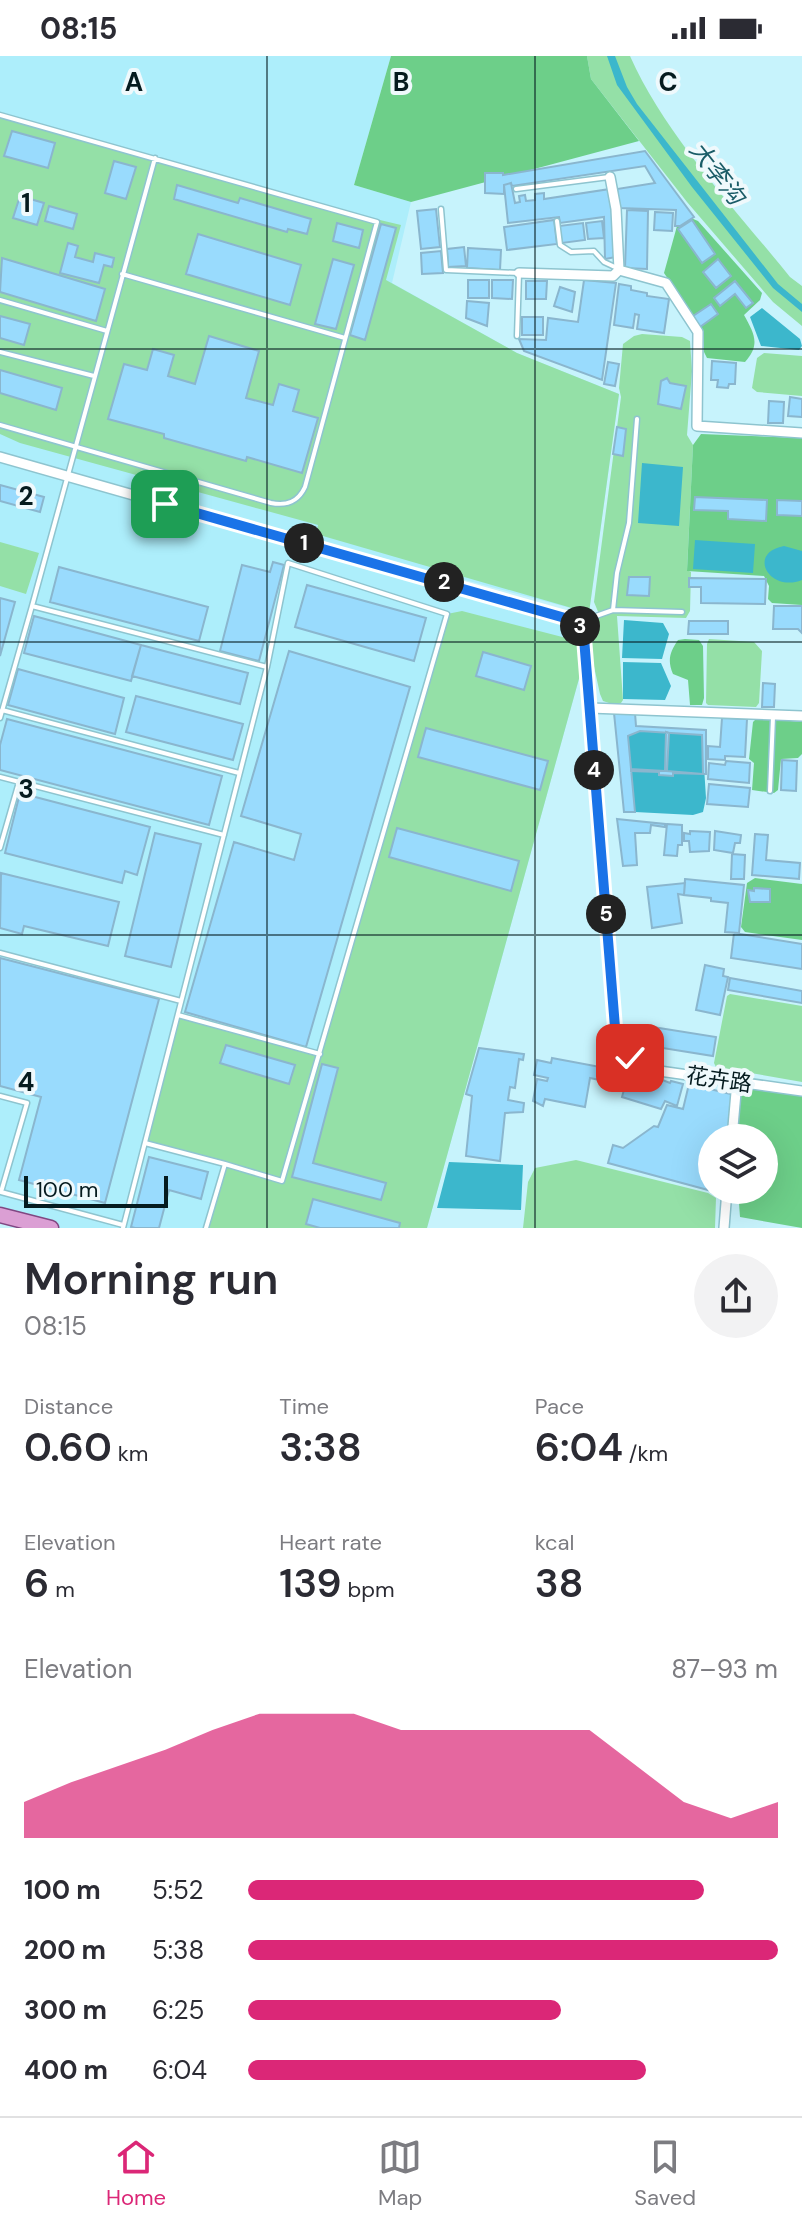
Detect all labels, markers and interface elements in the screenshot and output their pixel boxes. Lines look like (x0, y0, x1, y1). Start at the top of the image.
text: 08:15 (40, 9, 117, 48)
text: A (125, 65, 143, 99)
text: B (393, 65, 409, 99)
text: C (658, 65, 678, 99)
water label: 大李沟 (683, 135, 754, 213)
text: 1 (21, 186, 31, 220)
pin (131, 470, 199, 538)
text: 2 (18, 479, 34, 513)
icon: arrive (143, 482, 187, 526)
pin: 1 (284, 523, 324, 563)
text: 1 (300, 528, 308, 557)
pin: 2 (424, 562, 464, 602)
text: 2 (438, 567, 450, 596)
pin: 3 (560, 606, 600, 646)
text: 3 (573, 611, 587, 640)
pin: 4 (574, 750, 614, 790)
text: 4 (587, 755, 601, 784)
text: 3 (18, 772, 34, 806)
pin: 5 (586, 894, 626, 934)
text: 5 (599, 899, 613, 928)
pin (596, 1024, 664, 1092)
icon: check (608, 1036, 652, 1080)
street label: 花卉路 (684, 1061, 754, 1098)
text: 4 (18, 1065, 34, 1099)
map controls (698, 1124, 778, 1204)
button: layers (698, 1124, 778, 1204)
scale bar (24, 1172, 168, 1208)
text: 100 m (36, 1175, 98, 1204)
text: Morning run (24, 1250, 278, 1308)
button: share (694, 1254, 778, 1338)
text: 08:15 (24, 1309, 87, 1343)
text: Distance (24, 1392, 113, 1421)
text: Time (279, 1392, 329, 1421)
text: Pace (535, 1392, 584, 1421)
text: 0.60 (24, 1421, 112, 1473)
text: 3:38 (279, 1421, 362, 1473)
text: 6:04 (535, 1421, 623, 1473)
text: km (112, 1439, 148, 1468)
text: /km (623, 1439, 668, 1468)
text: Elevation (24, 1528, 116, 1557)
text: Heart rate (279, 1528, 382, 1557)
text: kcal (535, 1528, 574, 1557)
text: 6 (24, 1557, 49, 1609)
text: 139 (279, 1557, 342, 1609)
text: 38 (535, 1557, 584, 1609)
text: m (49, 1575, 75, 1604)
text: bpm (342, 1575, 395, 1604)
text: Elevation (24, 1652, 132, 1686)
text: 87–93 m (671, 1652, 778, 1686)
text: 100 m (24, 1873, 101, 1907)
text: 5:52 (152, 1873, 204, 1907)
text: 200 m (24, 1933, 106, 1967)
text: 5:38 (152, 1933, 204, 1967)
text: 300 m (24, 1993, 107, 2027)
text: 6:25 (152, 1993, 204, 2027)
text: 400 m (24, 2053, 108, 2087)
text: 6:04 (152, 2053, 207, 2087)
tab: Home (106, 2135, 166, 2212)
tab: Map (378, 2135, 422, 2212)
tab: Saved (634, 2135, 696, 2212)

